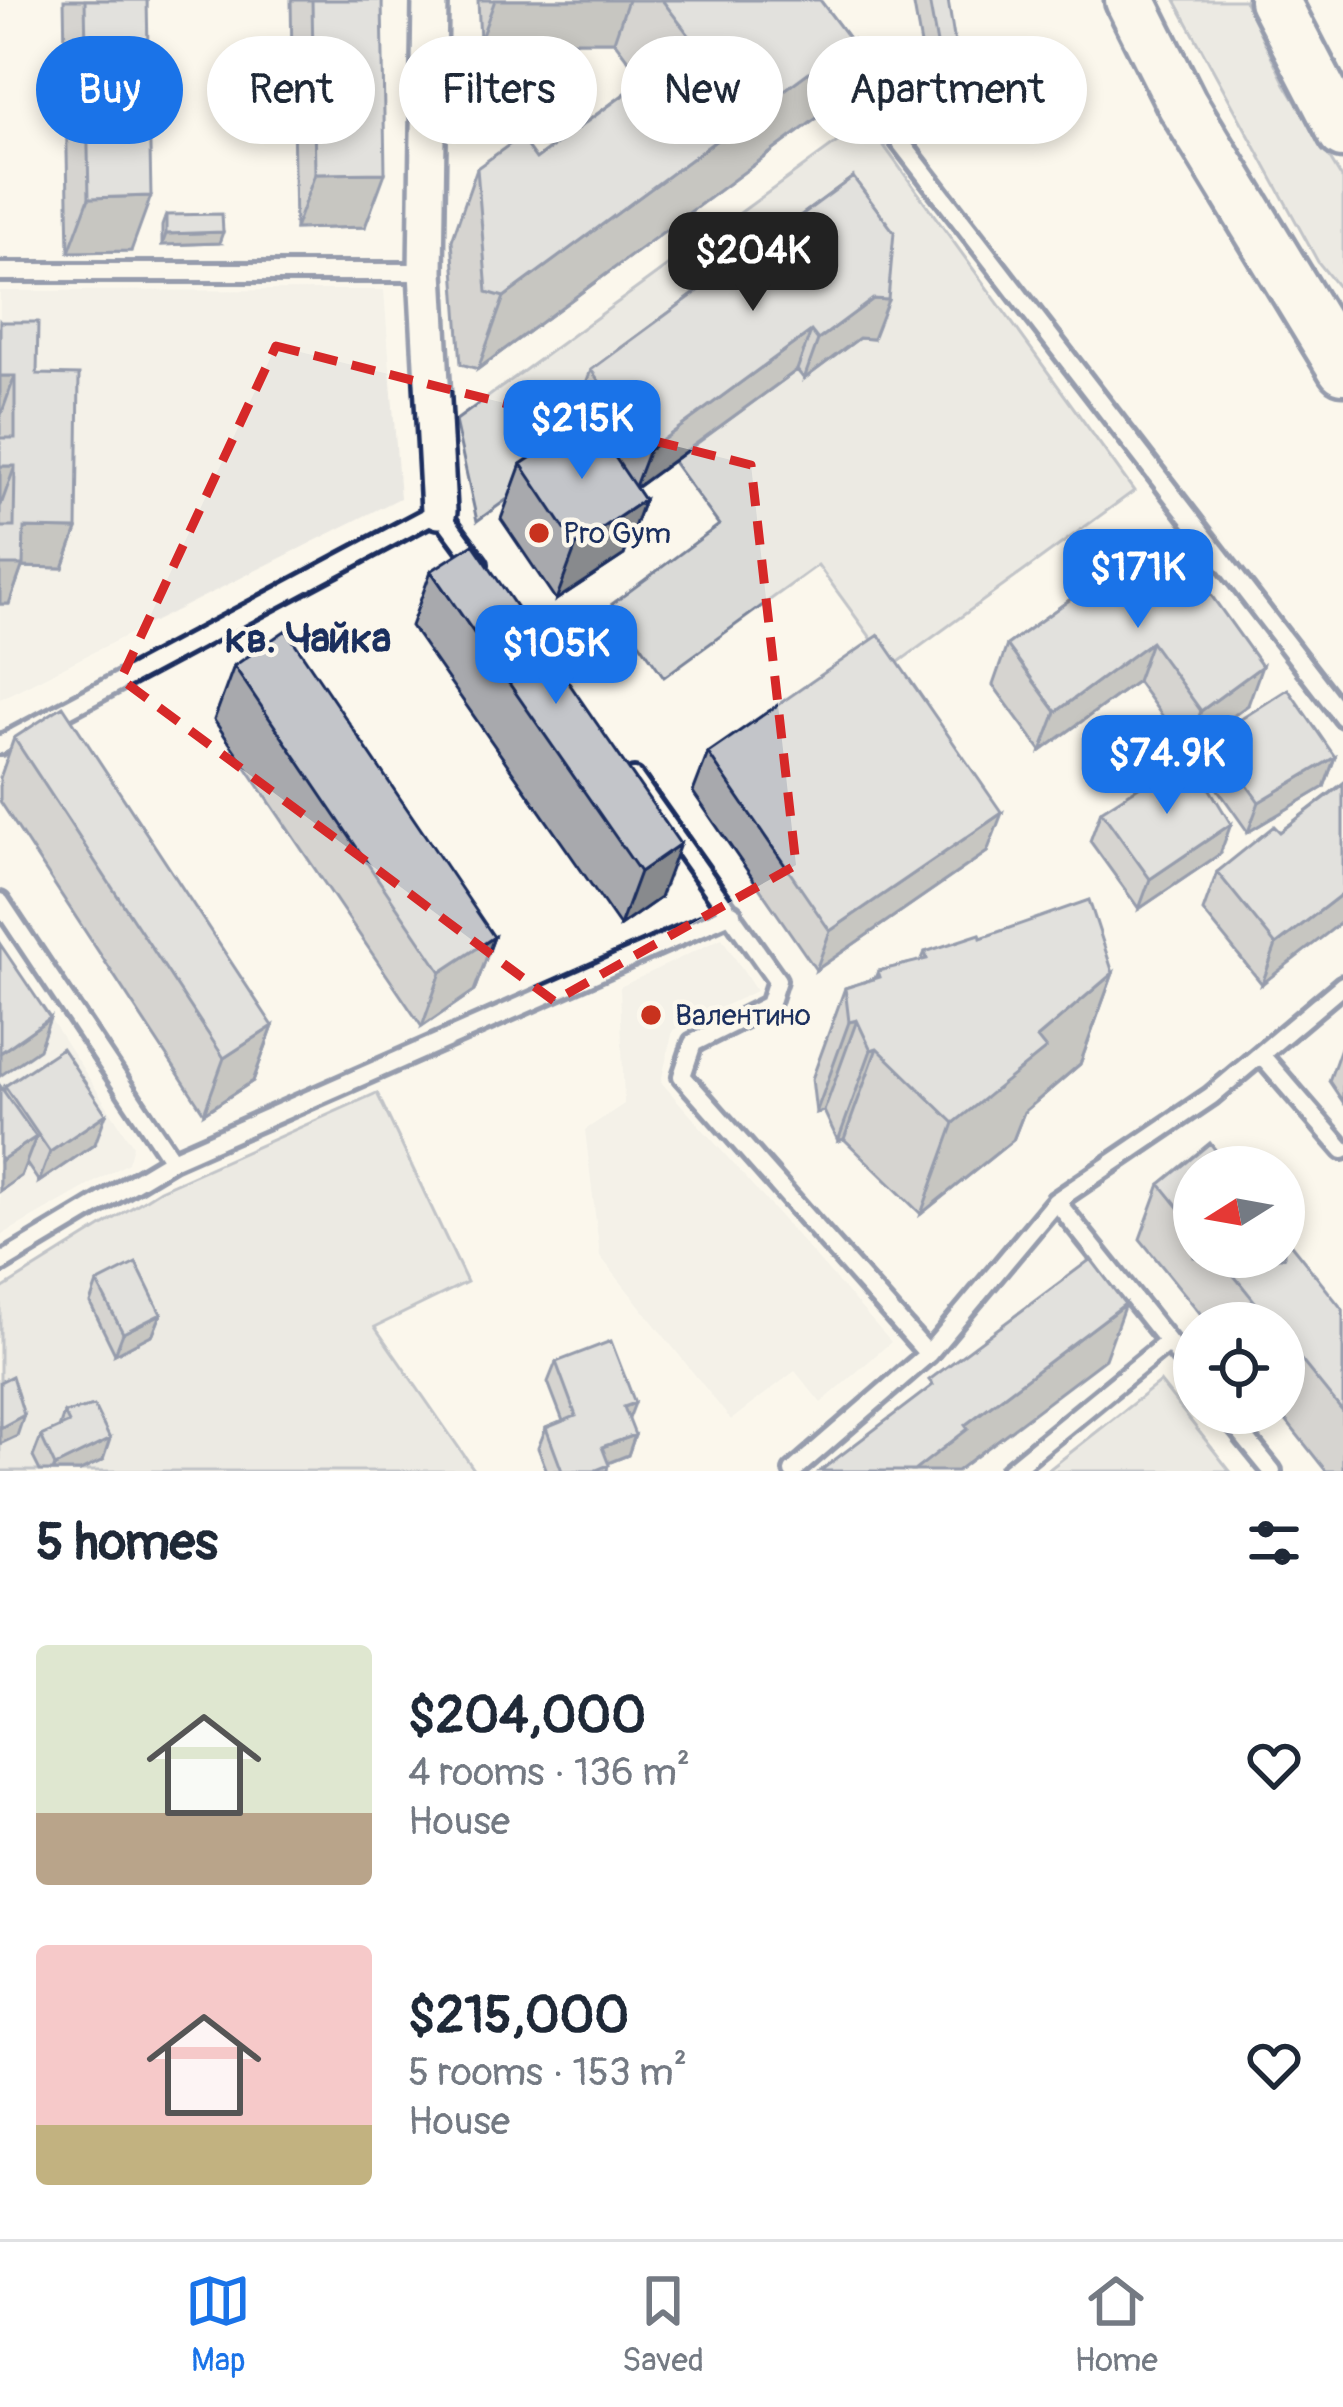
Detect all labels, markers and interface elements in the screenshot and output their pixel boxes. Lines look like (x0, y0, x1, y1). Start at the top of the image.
chip: Buy (36, 36, 183, 144)
chip: Rent (207, 36, 375, 144)
chip: Filters (399, 36, 597, 144)
chip: New (621, 36, 783, 144)
chip: Apartment (807, 36, 1087, 144)
pin: $204K (669, 212, 837, 314)
text: $204K (695, 226, 811, 275)
pin: $215K (498, 380, 666, 482)
text: $215K (531, 394, 633, 443)
place label: Pro Gym (563, 515, 671, 552)
marker: Pro Gym (526, 520, 552, 546)
pin: $171K (1054, 529, 1222, 631)
text: $171K (1090, 543, 1186, 592)
pin: $105K (472, 605, 640, 707)
district label: кв. Чайка (225, 613, 391, 665)
text: $105K (502, 619, 610, 668)
pin: $74.9K (1069, 715, 1265, 817)
text: $74.9K (1109, 729, 1225, 778)
place label: Валентино (675, 997, 811, 1034)
marker: Валентино (638, 1002, 664, 1028)
north arrow (1173, 1146, 1305, 1278)
map controls (1173, 1146, 1305, 1434)
button: locate (1173, 1302, 1305, 1434)
icon: filters (1241, 1510, 1307, 1576)
text: 5 homes (36, 1511, 218, 1575)
text: $204,000 (408, 1684, 646, 1748)
icon: home (132, 1693, 276, 1837)
icon: heart (1241, 1732, 1307, 1798)
text: 4 rooms · 136 m² (408, 1748, 690, 1797)
text: House (408, 1797, 510, 1846)
text: $215,000 (408, 1984, 629, 2048)
icon: home (132, 1993, 276, 2137)
icon: heart (1241, 2032, 1307, 2098)
text: 5 rooms · 153 m² (408, 2048, 687, 2097)
text: House (408, 2097, 510, 2146)
tab: Map (185, 2268, 251, 2381)
tab: Saved (622, 2268, 704, 2381)
tab: Home (1074, 2268, 1158, 2381)

